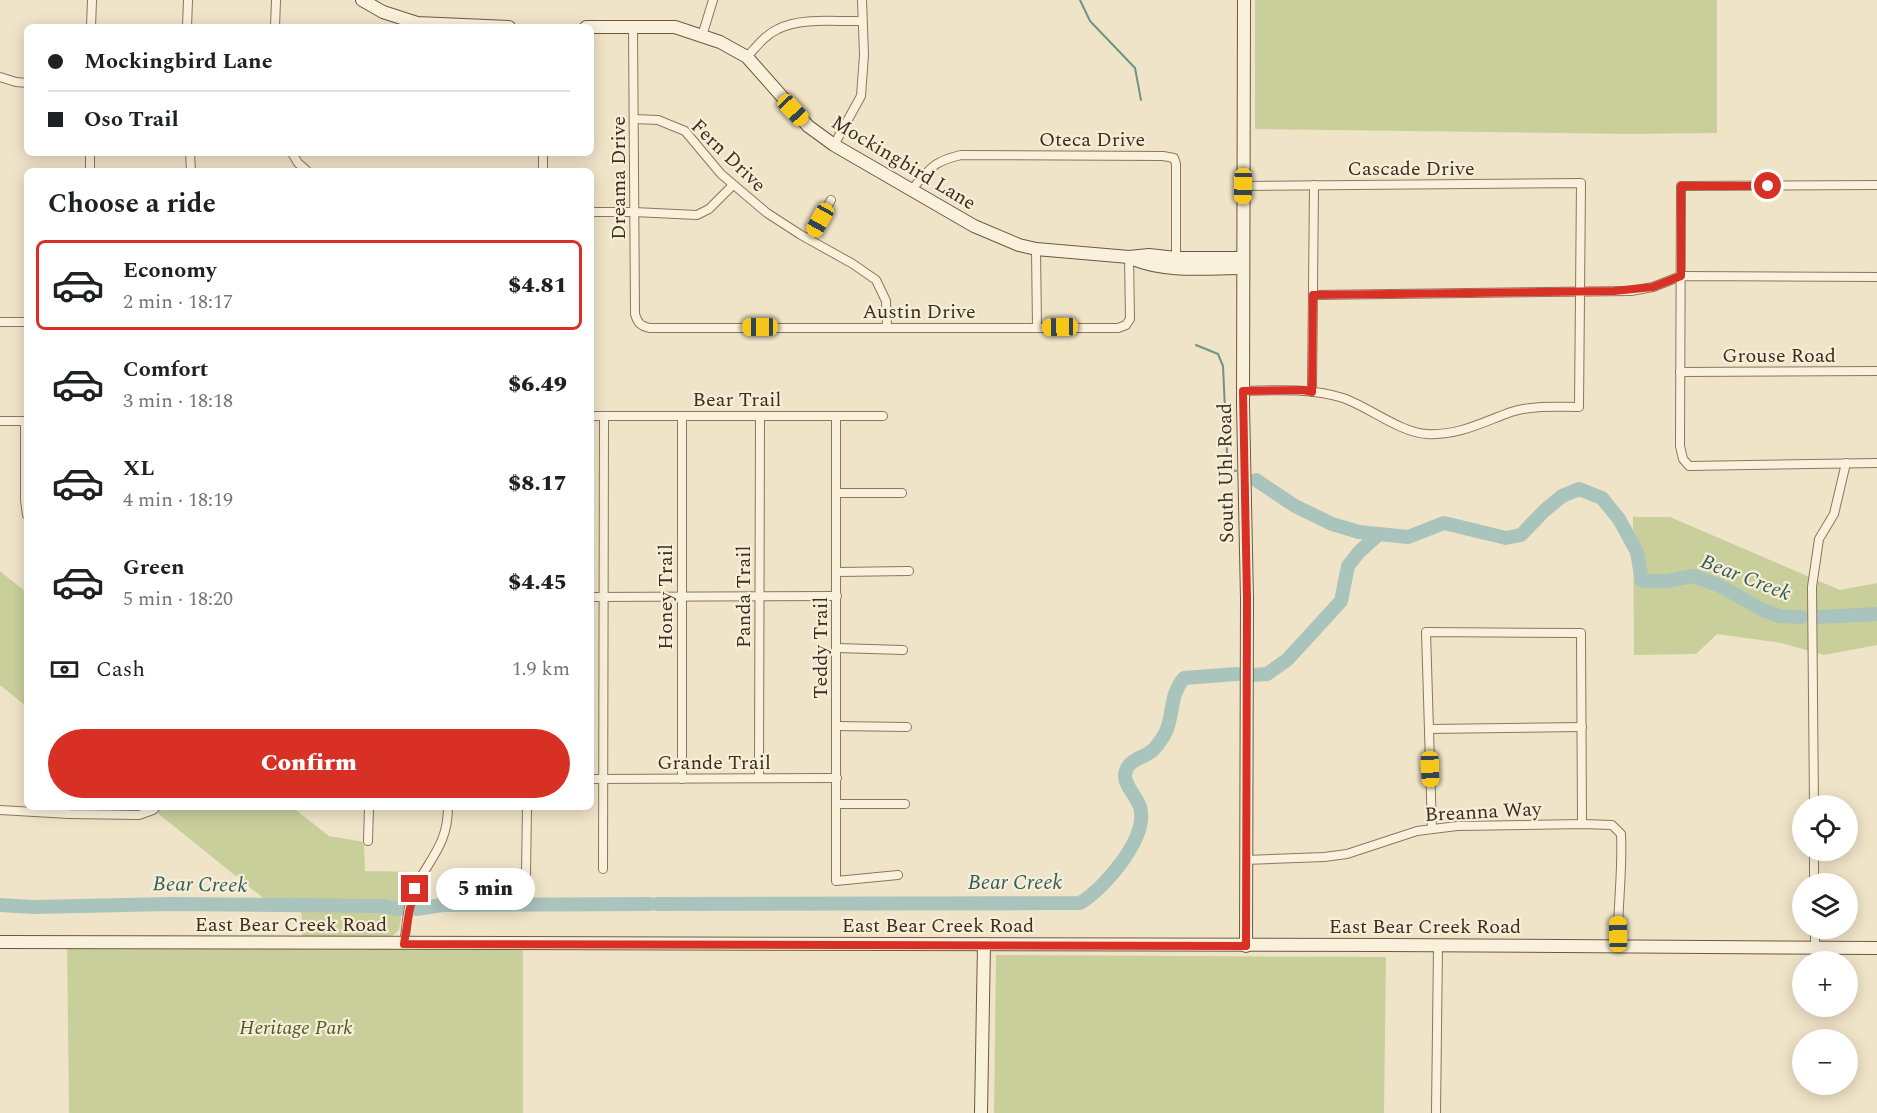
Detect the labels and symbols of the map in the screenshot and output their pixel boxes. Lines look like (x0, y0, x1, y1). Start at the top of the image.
car (774, 91, 812, 129)
street label: Mockingbird Lane (825, 108, 982, 218)
street label: Fern Drive (684, 112, 773, 199)
street label: Dreama Drive (604, 116, 634, 240)
street label: Oteca Drive (1039, 125, 1145, 155)
street label: Cascade Drive (1347, 154, 1475, 184)
car (1234, 168, 1252, 204)
route start (1754, 172, 1781, 199)
car (803, 200, 837, 240)
street label: Austin Drive (862, 297, 976, 327)
car (742, 318, 778, 336)
car (1042, 318, 1078, 336)
street label: Grouse Road (1722, 341, 1836, 371)
street label: Bear Trail (693, 385, 781, 415)
street label: South Uhl Road (1210, 403, 1242, 543)
street label: Honey Trail (651, 544, 681, 650)
street label: Panda Trail (729, 546, 759, 648)
water label: Bear Creek (1696, 546, 1796, 610)
street label: Teddy Trail (806, 597, 836, 699)
street label: Grande Trail (657, 748, 771, 778)
car (1420, 751, 1440, 787)
street label: Breanna Way (1424, 794, 1544, 830)
water label: Bear Creek (968, 867, 1062, 899)
water label: Bear Creek (152, 868, 248, 902)
callout: 5 min (436, 868, 535, 910)
route end (401, 875, 428, 902)
street label: East Bear Creek Road (195, 910, 387, 940)
street label: East Bear Creek Road (842, 911, 1034, 941)
street label: East Bear Creek Road (1329, 912, 1521, 942)
car (1609, 916, 1627, 952)
park label: Heritage Park (239, 1013, 353, 1043)

